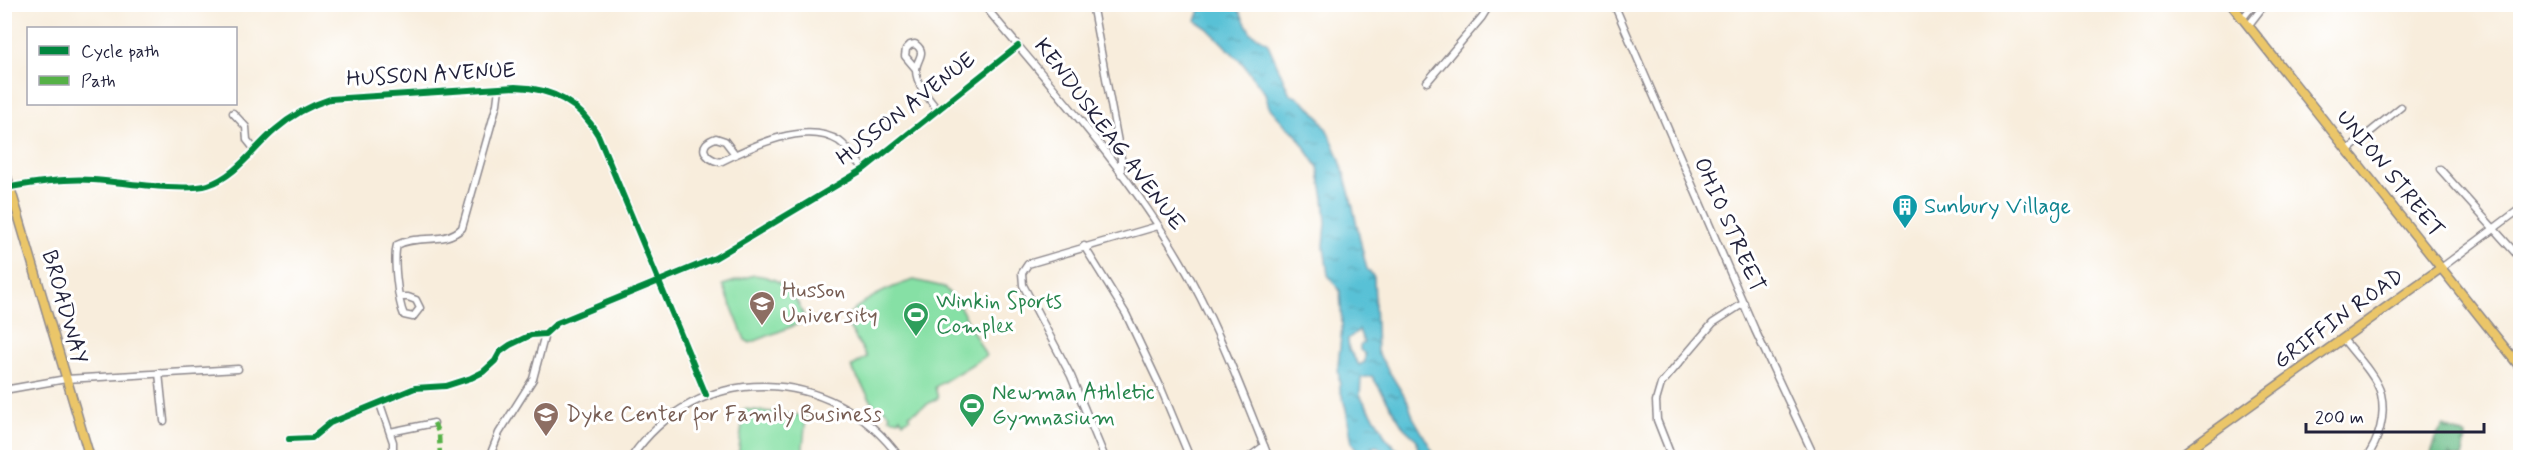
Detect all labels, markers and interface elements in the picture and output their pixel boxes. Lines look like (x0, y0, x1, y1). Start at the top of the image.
legend (27, 27, 237, 105)
street label: KENDUSKEAG AVENUE (1027, 33, 1191, 237)
text: Cycle path (81, 40, 159, 64)
street label: HUSSON AVENUE (831, 46, 982, 172)
street label: HUSSON AVENUE (346, 57, 517, 93)
text: Path (81, 70, 116, 94)
street label: UNION STREET (2330, 104, 2450, 244)
street label: OHIO STREET (1687, 153, 1771, 297)
building icon: Sunbury Village (1890, 192, 1920, 230)
place label: Sunbury Village (1924, 193, 2071, 224)
street label: BROADWAY (34, 247, 94, 367)
street label: GRIFFIN ROAD (2269, 262, 2409, 376)
place label: Husson University (782, 277, 878, 330)
place label: Winkin Sports Complex (936, 288, 1062, 341)
school or university icon: Husson University (747, 289, 777, 327)
sports icon: Winkin Sports Complex (901, 300, 931, 338)
place label: Newman Athletic Gymnasium (992, 379, 1155, 432)
sports icon: Newman Athletic Gymnasium (957, 391, 987, 429)
scale bar (2306, 396, 2484, 434)
school or university icon: Dyke Center for Family Business (531, 400, 561, 438)
place label: Dyke Center for Family Business (566, 401, 882, 431)
text: 200 m (2315, 406, 2364, 430)

